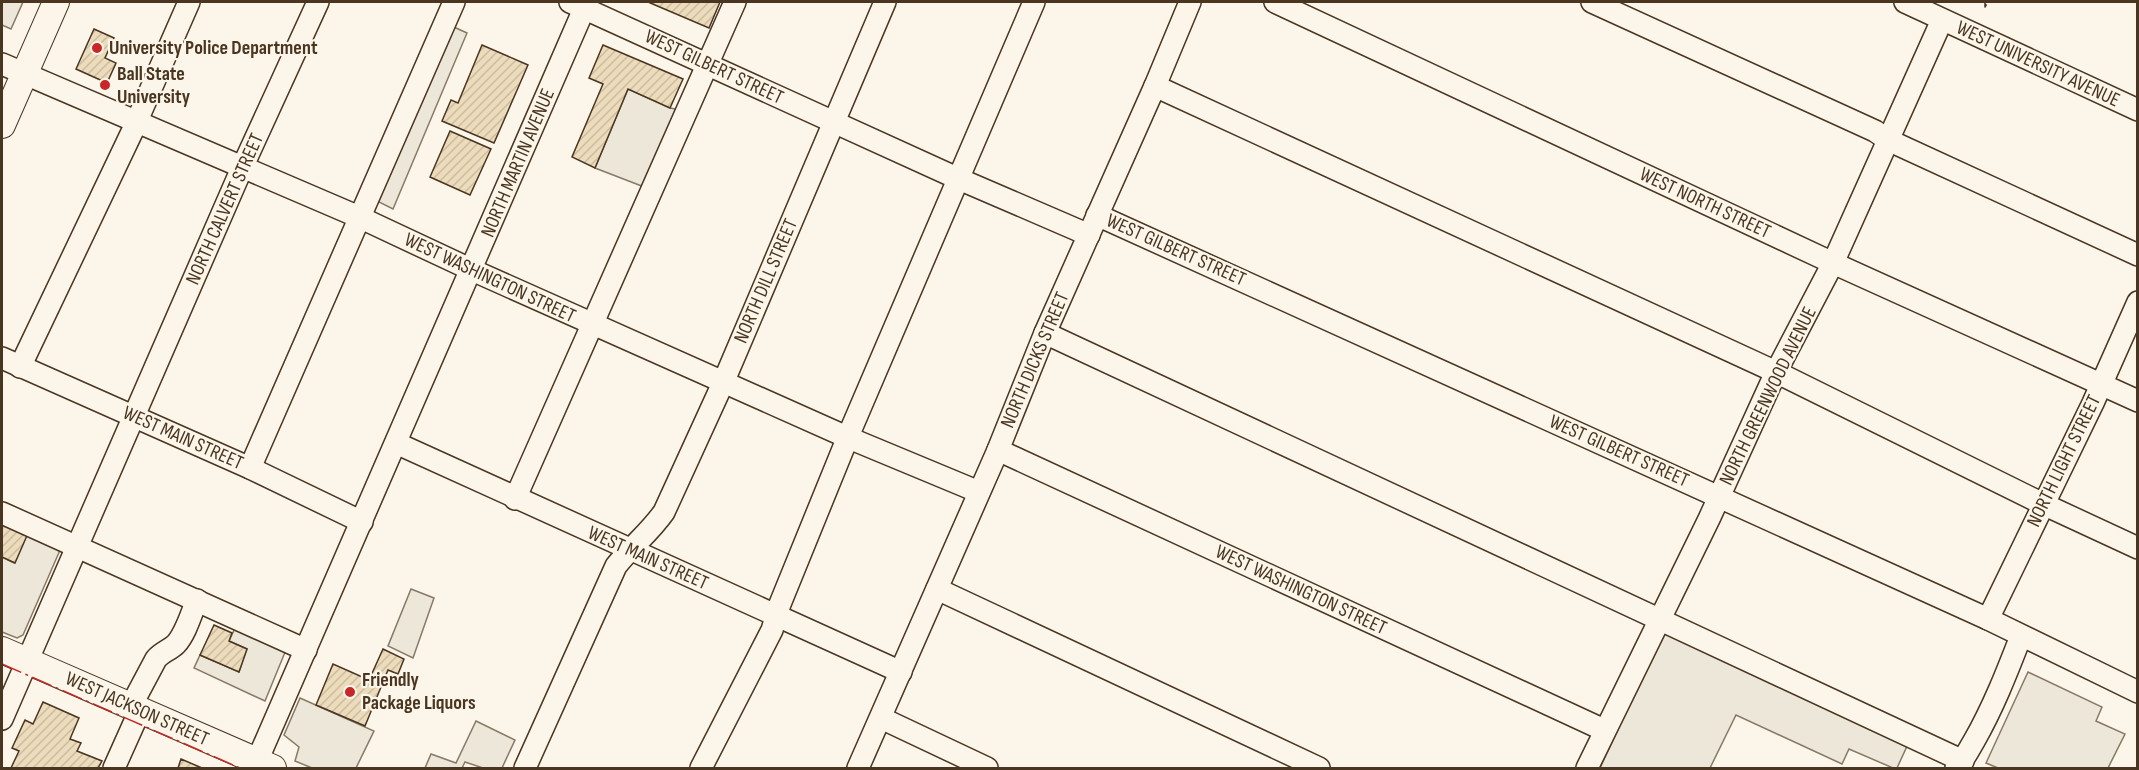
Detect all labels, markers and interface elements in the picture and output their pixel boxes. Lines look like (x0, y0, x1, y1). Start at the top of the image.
street label: WEST UNIVERSITY AVENUE (1953, 16, 2123, 112)
street label: WEST GILBERT STREET (641, 24, 787, 110)
place label: University Police Department (109, 36, 318, 60)
marker: University Police Department (90, 41, 104, 55)
place label: Ball State University (117, 62, 191, 109)
marker: Ball State University (98, 78, 112, 92)
street label: NORTH MARTIN AVENUE (476, 85, 560, 241)
street label: NORTH CALVERT STREET (181, 130, 269, 288)
street label: WEST NORTH STREET (1636, 162, 1774, 244)
street label: WEST GILBERT STREET (1102, 208, 1250, 292)
street label: NORTH DILL STREET (729, 215, 803, 347)
street label: WEST WASHINGTON STREET (401, 228, 579, 328)
street label: NORTH DICKS STREET (996, 288, 1074, 432)
street label: NORTH GREENWOOD AVENUE (1714, 303, 1822, 489)
street label: NORTH LIGHT STREET (2022, 391, 2106, 531)
street label: WEST MAIN STREET (119, 401, 247, 475)
street label: WEST GILBERT STREET (1545, 409, 1693, 493)
street label: WEST MAIN STREET (584, 521, 712, 595)
street label: WEST WASHINGTON STREET (1212, 540, 1390, 640)
street label: WEST JACKSON STREET (62, 667, 212, 751)
place label: Friendly Package Liquors (362, 668, 476, 715)
marker: Friendly Package Liquors (343, 685, 357, 699)

